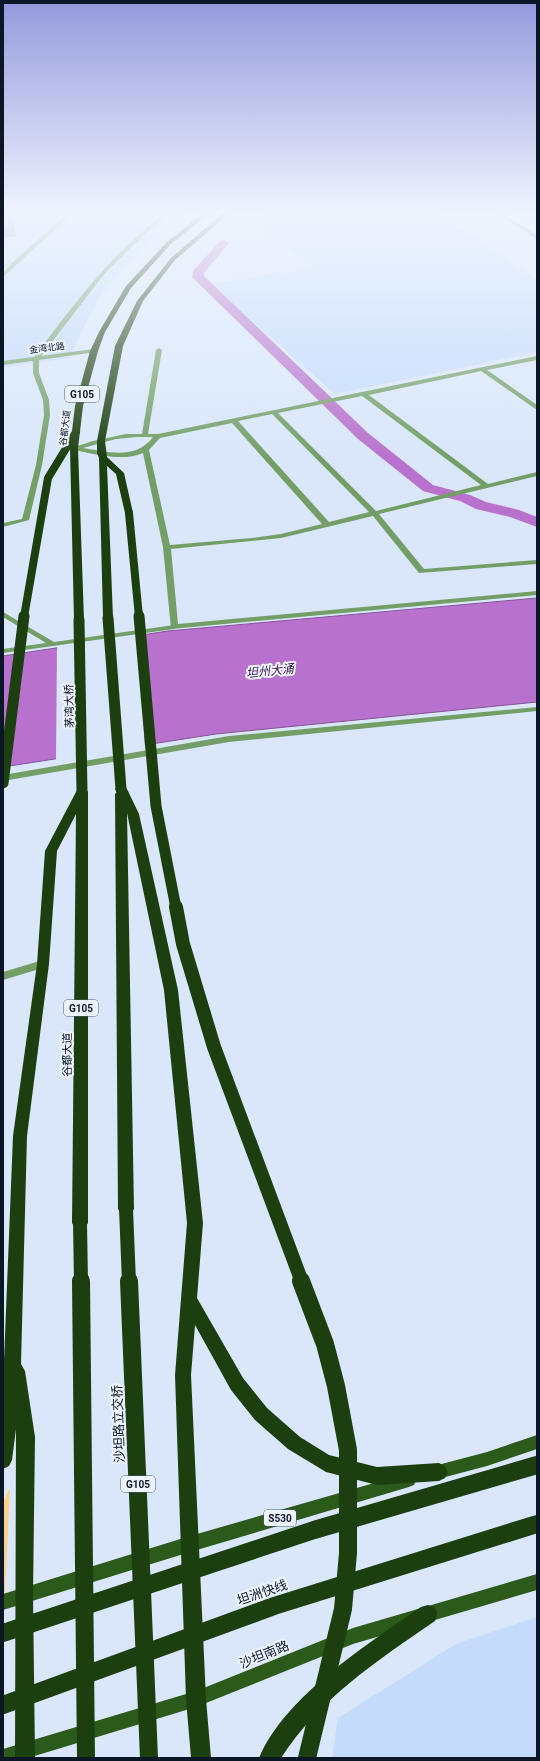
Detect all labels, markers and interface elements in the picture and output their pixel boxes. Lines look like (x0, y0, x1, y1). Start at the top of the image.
street label: 金湾北路 (29, 341, 65, 355)
road number: G105 (65, 386, 99, 402)
street label: 谷都大道 (58, 410, 72, 446)
water label: 坦州大涌 (245, 661, 297, 680)
street label: 茅湾大桥 (63, 684, 76, 728)
road number: G105 (64, 1000, 98, 1016)
street label: 谷都大道 (61, 1033, 74, 1077)
street label: 沙坦路立交桥 (110, 1385, 127, 1463)
road number: G105 (121, 1476, 155, 1492)
road number: S530 (264, 1510, 296, 1526)
street label: 坦洲快线 (235, 1577, 289, 1608)
street label: 沙坦南路 (237, 1638, 291, 1671)

